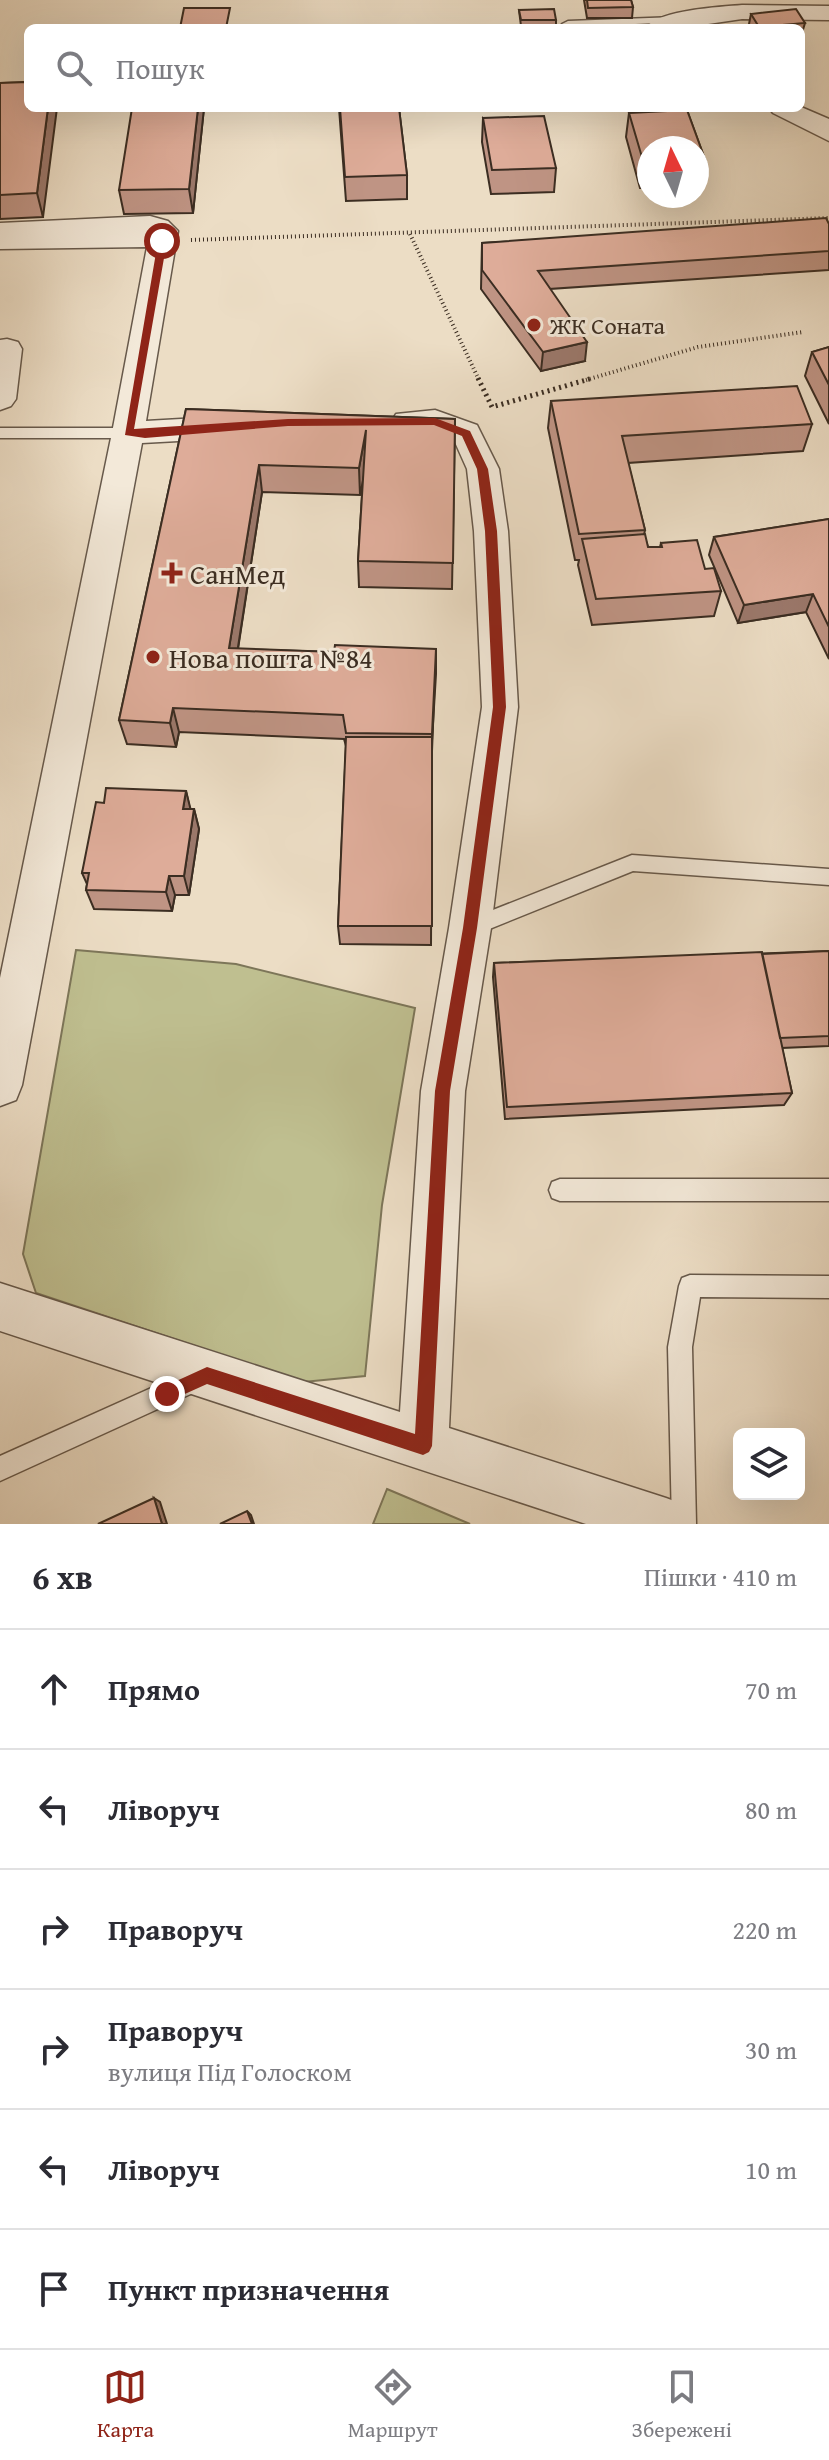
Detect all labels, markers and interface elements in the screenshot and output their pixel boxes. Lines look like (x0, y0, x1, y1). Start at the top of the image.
search box (24, 24, 805, 112)
icon: search (52, 46, 96, 90)
text: Пошук (116, 46, 204, 90)
north arrow (637, 136, 709, 208)
route start (144, 223, 180, 259)
place label: ЖК Соната (549, 308, 666, 343)
marker: ЖК Соната (525, 316, 543, 334)
place label: СанМед (190, 553, 285, 594)
marker: СанМед (161, 562, 183, 584)
place label: Нова пошта №84 (169, 637, 373, 678)
marker: Нова пошта №84 (144, 648, 162, 666)
route end (149, 1376, 185, 1412)
map controls (733, 1428, 805, 1500)
button: layers (733, 1428, 805, 1500)
text: 6 хв (32, 1552, 93, 1601)
text: Пішки · 410 m (644, 1557, 797, 1596)
icon: ahead (32, 1667, 76, 1711)
text: Прямо (108, 1667, 200, 1711)
text: 70 m (745, 1670, 797, 1709)
icon: left (32, 1787, 76, 1831)
text: Ліворуч (108, 1787, 220, 1831)
text: 80 m (745, 1790, 797, 1829)
icon: right (32, 1907, 76, 1951)
text: Праворуч (108, 1907, 243, 1951)
text: 220 m (732, 1910, 797, 1949)
text: Праворуч (108, 2008, 243, 2052)
icon: right (32, 2027, 76, 2071)
text: 30 m (745, 2030, 797, 2069)
text: вулиця Під Голоском (108, 2052, 352, 2091)
icon: left (32, 2147, 76, 2191)
text: Ліворуч (108, 2147, 220, 2191)
text: 10 m (745, 2150, 797, 2189)
icon: arrive (32, 2267, 76, 2311)
text: Пункт призначення (108, 2267, 389, 2311)
tab: Карта (97, 2365, 154, 2445)
tab: Маршрут (348, 2365, 438, 2445)
tab: Збережені (632, 2365, 732, 2445)

